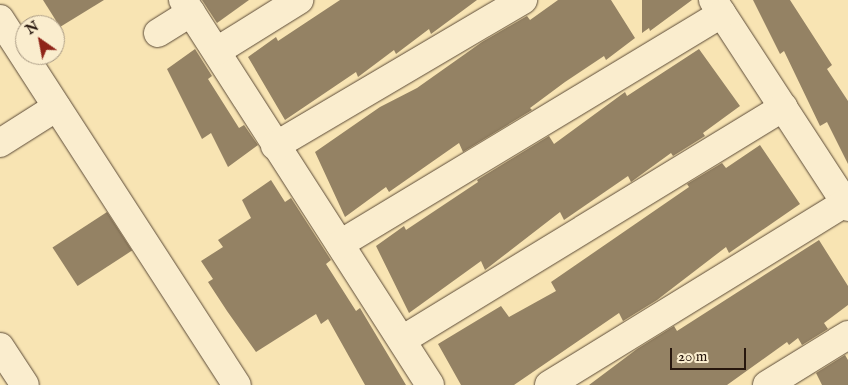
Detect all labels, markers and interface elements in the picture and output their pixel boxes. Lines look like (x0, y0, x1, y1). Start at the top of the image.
north arrow (15, 15, 65, 65)
text: N (22, 17, 42, 39)
scale bar (673, 338, 749, 370)
text: 20 m (678, 347, 707, 366)

